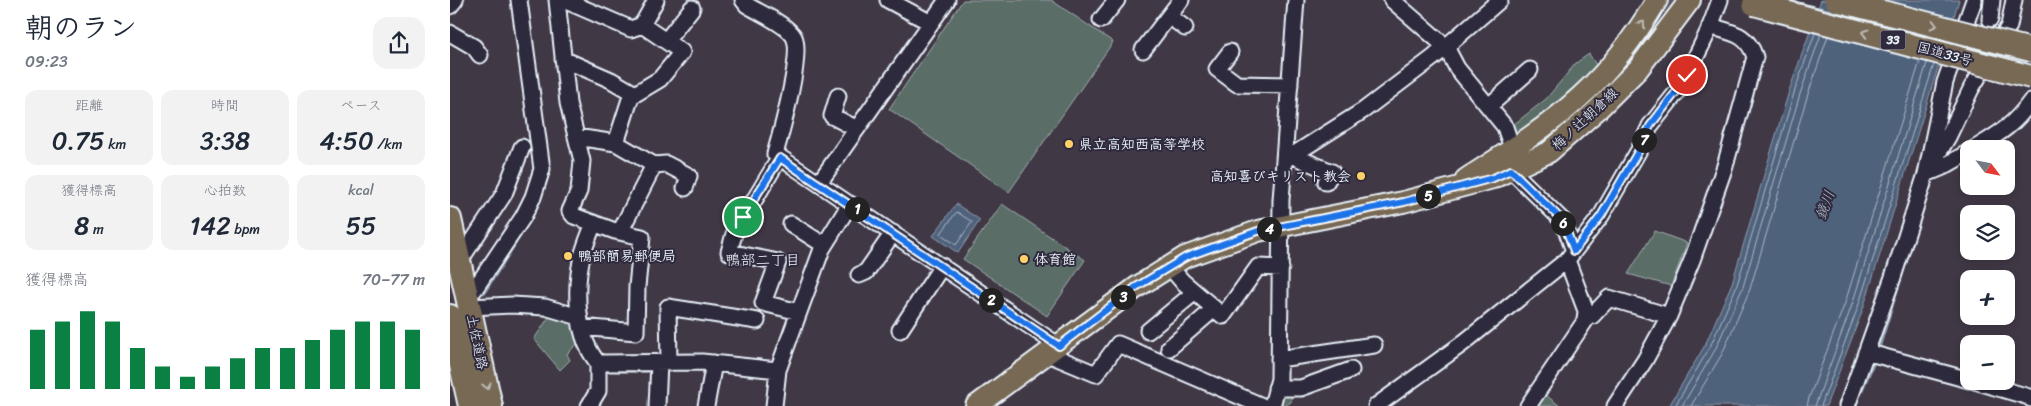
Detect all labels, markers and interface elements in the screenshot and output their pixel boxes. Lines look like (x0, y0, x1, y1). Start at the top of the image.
text: 朝のラン (25, 3, 137, 52)
button: share (373, 17, 425, 69)
one-way arrow (1636, 20, 1645, 30)
one-way arrow (1929, 20, 1937, 30)
one-way arrow (1862, 29, 1870, 39)
road number: 33 (1880, 30, 1906, 50)
street label: 国道33号 (1914, 35, 1976, 73)
text: 09:23 (25, 47, 68, 76)
pin (1666, 54, 1708, 96)
icon: check (1673, 61, 1701, 89)
street label: 梅ノ辻朝倉線 (1546, 81, 1624, 157)
text: 距離 (75, 93, 103, 118)
text: 時間 (211, 93, 239, 118)
text: ペース (340, 93, 382, 118)
text: 0.75 (52, 118, 105, 163)
text: 3:38 (200, 118, 250, 163)
text: 4:50 (319, 118, 374, 163)
pin: 7 (1632, 128, 1656, 152)
text: 7 (1641, 128, 1649, 153)
text: km (105, 132, 126, 157)
text: /km (374, 132, 403, 157)
place label: 県立高知西高等学校 (1079, 132, 1205, 157)
marker: 県立高知西高等学校 (1063, 138, 1075, 150)
north arrow (1960, 140, 2015, 195)
map controls (1960, 140, 2015, 390)
place label: 高知喜びキリスト教会 (1210, 164, 1351, 189)
marker: 高知喜びキリスト教会 (1355, 170, 1367, 182)
text: 獲得標高 (61, 178, 117, 203)
text: 心拍数 (204, 178, 246, 203)
text: kcal (348, 178, 374, 203)
pin: 5 (1416, 184, 1440, 208)
text: 5 (1424, 184, 1433, 209)
water label: 鏡川 (1808, 186, 1842, 224)
pin (722, 196, 764, 238)
pin: 1 (844, 196, 870, 222)
text: 1 (854, 197, 861, 222)
text: 8 (74, 203, 89, 248)
text: 142 (190, 203, 231, 248)
text: 55 (346, 203, 376, 248)
icon: arrive (729, 203, 757, 231)
button: layers (1960, 205, 2015, 260)
pin: 6 (1550, 210, 1576, 236)
text: 6 (1560, 211, 1567, 236)
pin: 4 (1256, 216, 1282, 242)
text: m (89, 217, 104, 242)
text: bpm (231, 217, 260, 242)
text: 4 (1265, 217, 1274, 242)
place label: 鴨部簡易郵便局 (578, 244, 676, 269)
district label: 鴨部二丁目 (725, 247, 801, 273)
place label: 体育館 (1034, 247, 1076, 272)
marker: 鴨部簡易郵便局 (562, 250, 574, 262)
marker: 体育館 (1018, 253, 1030, 265)
text: 獲得標高 (25, 265, 89, 294)
text: 70–77 m (362, 265, 425, 294)
button: + (1960, 270, 2015, 325)
pin: 3 (1110, 284, 1136, 310)
text: 3 (1120, 285, 1127, 310)
pin: 2 (978, 288, 1004, 312)
text: 2 (987, 288, 996, 313)
street label: 土佐道路 (459, 312, 495, 372)
button: − (1960, 335, 2015, 390)
one-way arrow (481, 382, 492, 391)

